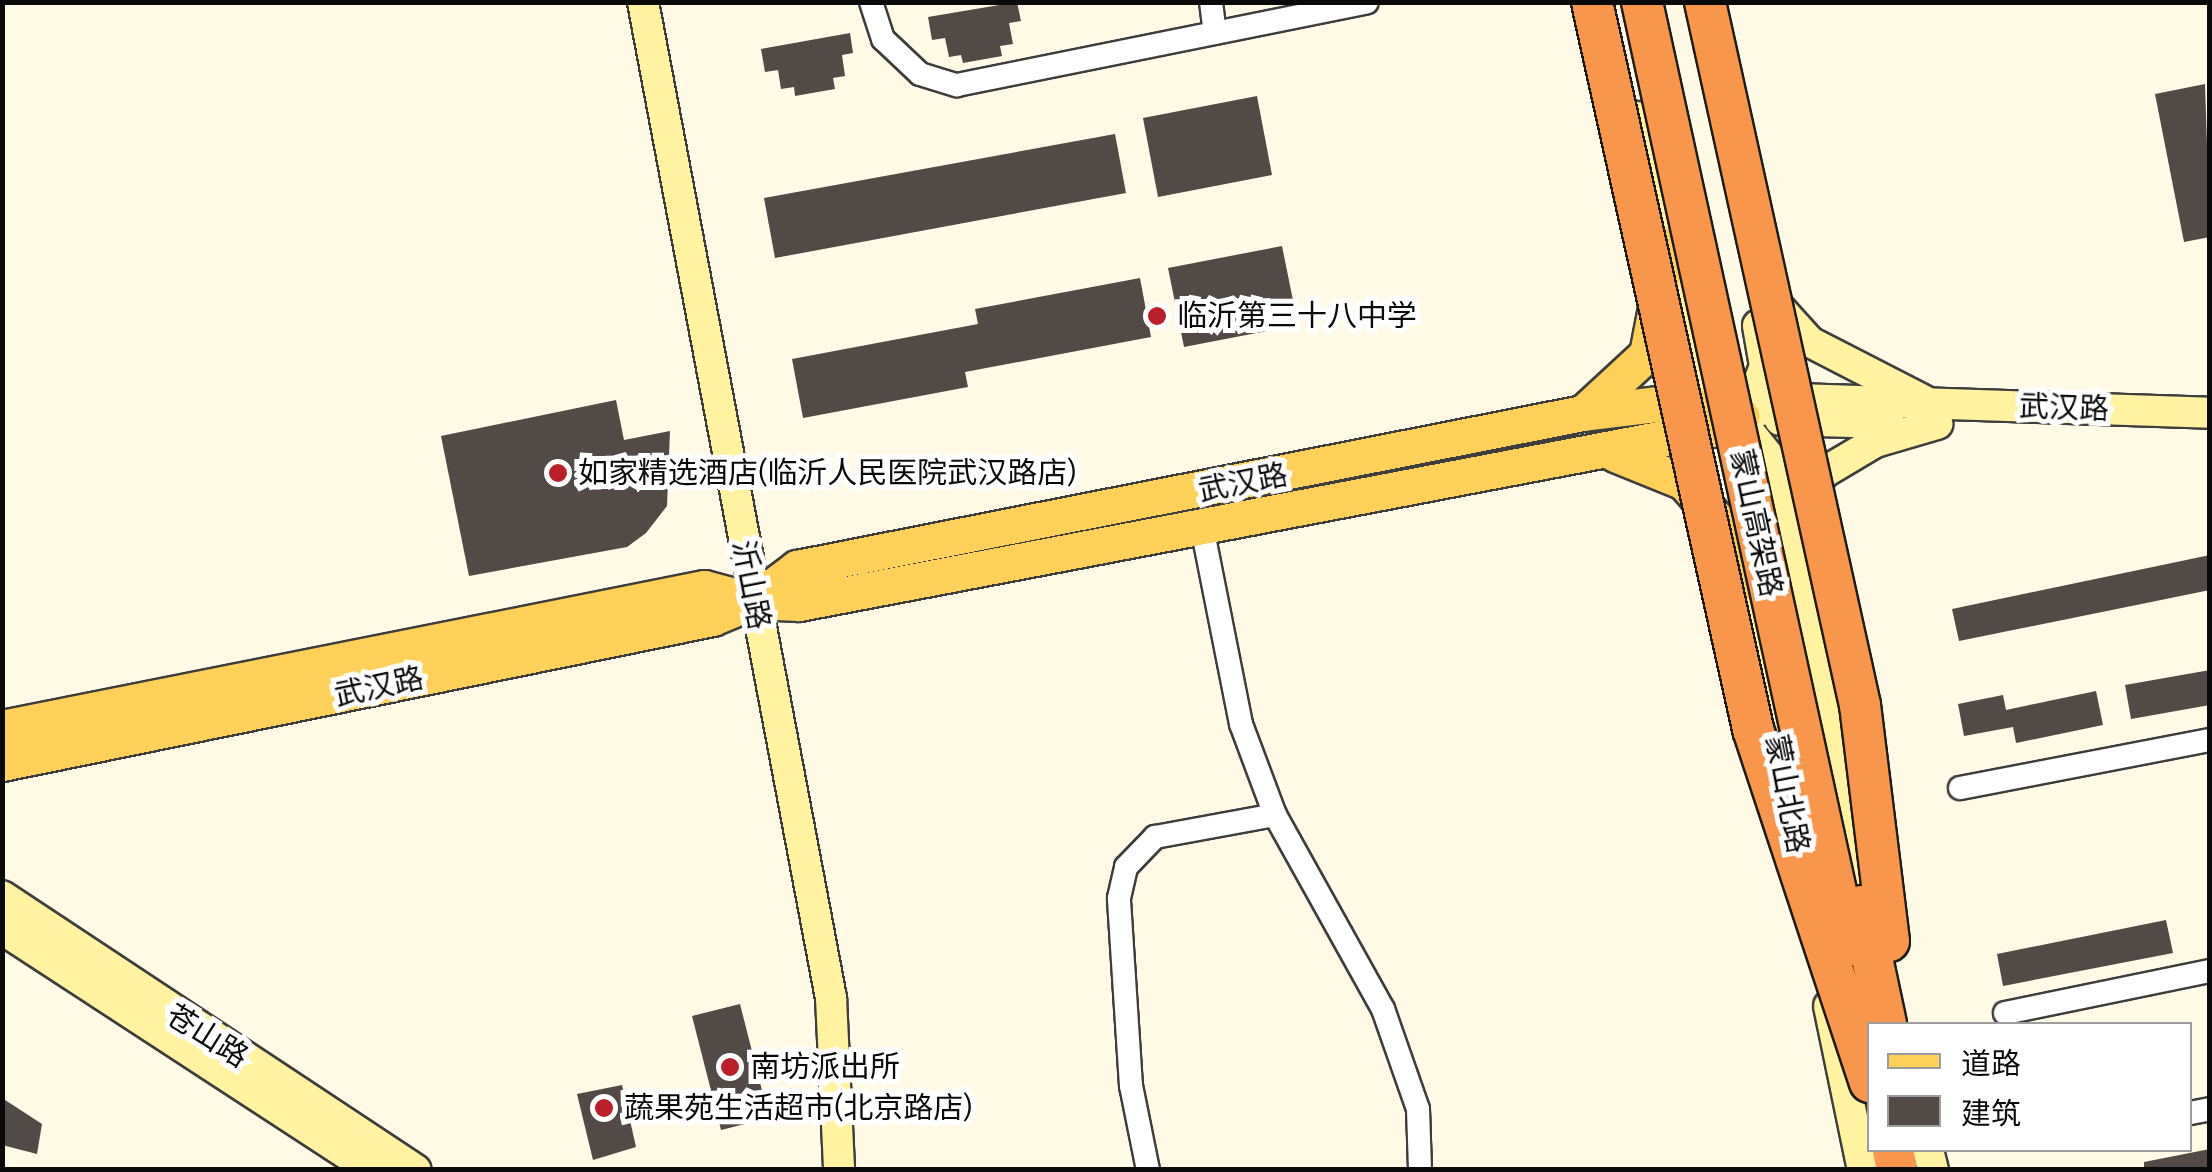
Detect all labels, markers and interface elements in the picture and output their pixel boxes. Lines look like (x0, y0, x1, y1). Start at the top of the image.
place label: 临沂第三十八中学 (1177, 298, 1417, 334)
marker: 临沂第三十八中学 (1146, 305, 1168, 327)
street label: 武汉路 (2018, 388, 2110, 428)
street label: 蒙山高架路 (1723, 446, 1789, 600)
place label: 如家精选酒店(临沂人民医院武汉路店) (578, 455, 1076, 491)
street label: 武汉路 (1195, 457, 1291, 509)
marker: 如家精选酒店(临沂人民医院武汉路店) (547, 462, 569, 484)
street label: 沂山路 (725, 537, 777, 633)
street label: 武汉路 (331, 660, 427, 714)
street label: 蒙山北路 (1758, 732, 1816, 856)
street label: 苍山路 (159, 997, 255, 1075)
legend (1867, 1022, 2192, 1152)
text: 道路 (1961, 1046, 2021, 1082)
place label: 南坊派出所 (750, 1049, 900, 1085)
marker: 南坊派出所 (719, 1056, 741, 1078)
place label: 蔬果苑生活超市(北京路店) (624, 1090, 972, 1126)
text: 建筑 (1961, 1096, 2021, 1132)
marker: 蔬果苑生活超市(北京路店) (593, 1097, 615, 1119)

